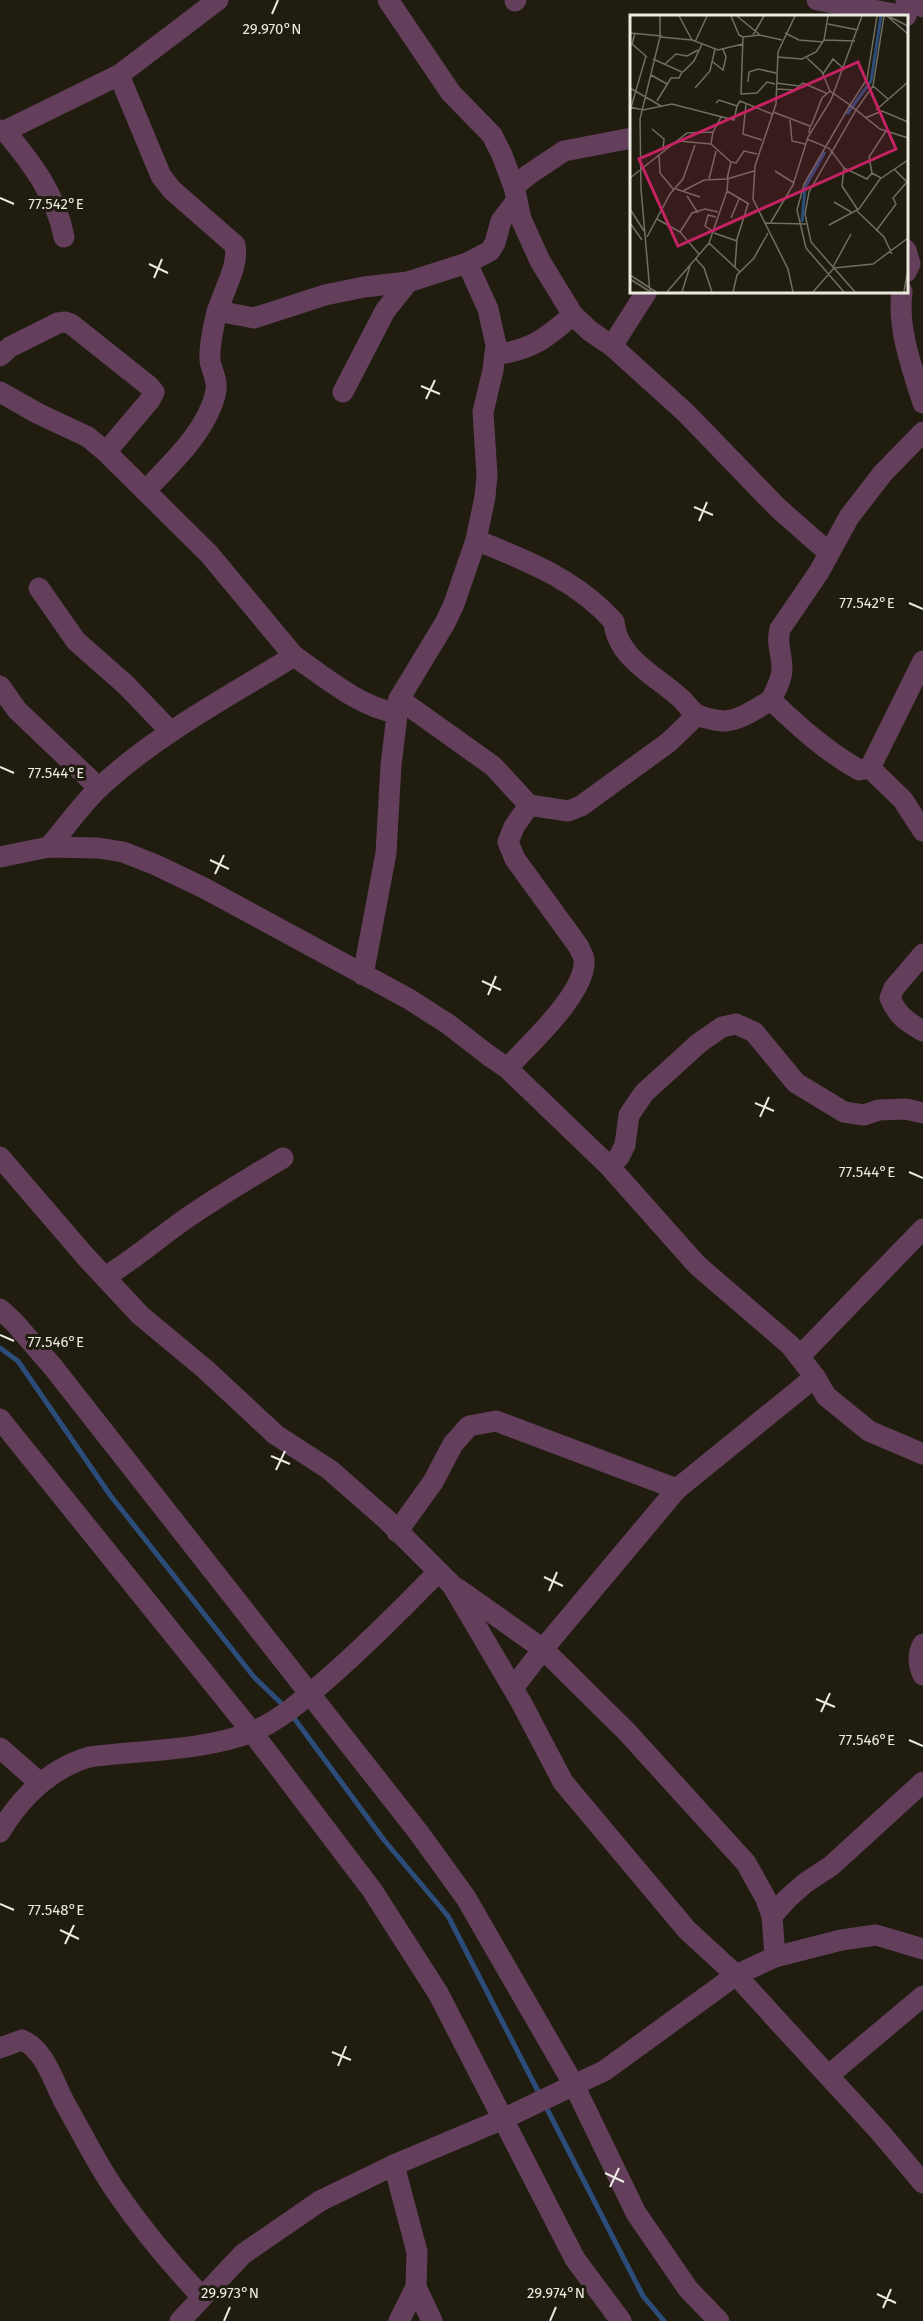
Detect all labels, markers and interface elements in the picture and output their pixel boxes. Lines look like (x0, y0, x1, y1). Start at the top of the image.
inset map (630, 15, 908, 292)
text: 29.970°N (243, 20, 301, 38)
text: 77.542°E (28, 195, 84, 213)
text: 77.542°E (839, 594, 895, 612)
text: 77.544°E (28, 764, 84, 782)
text: 77.544°E (839, 1163, 895, 1181)
text: 77.546°E (28, 1333, 84, 1351)
text: 77.546°E (839, 1731, 895, 1749)
text: 77.548°E (28, 1901, 84, 1919)
text: 29.973°N (201, 2284, 259, 2302)
text: 29.974°N (527, 2284, 585, 2302)

